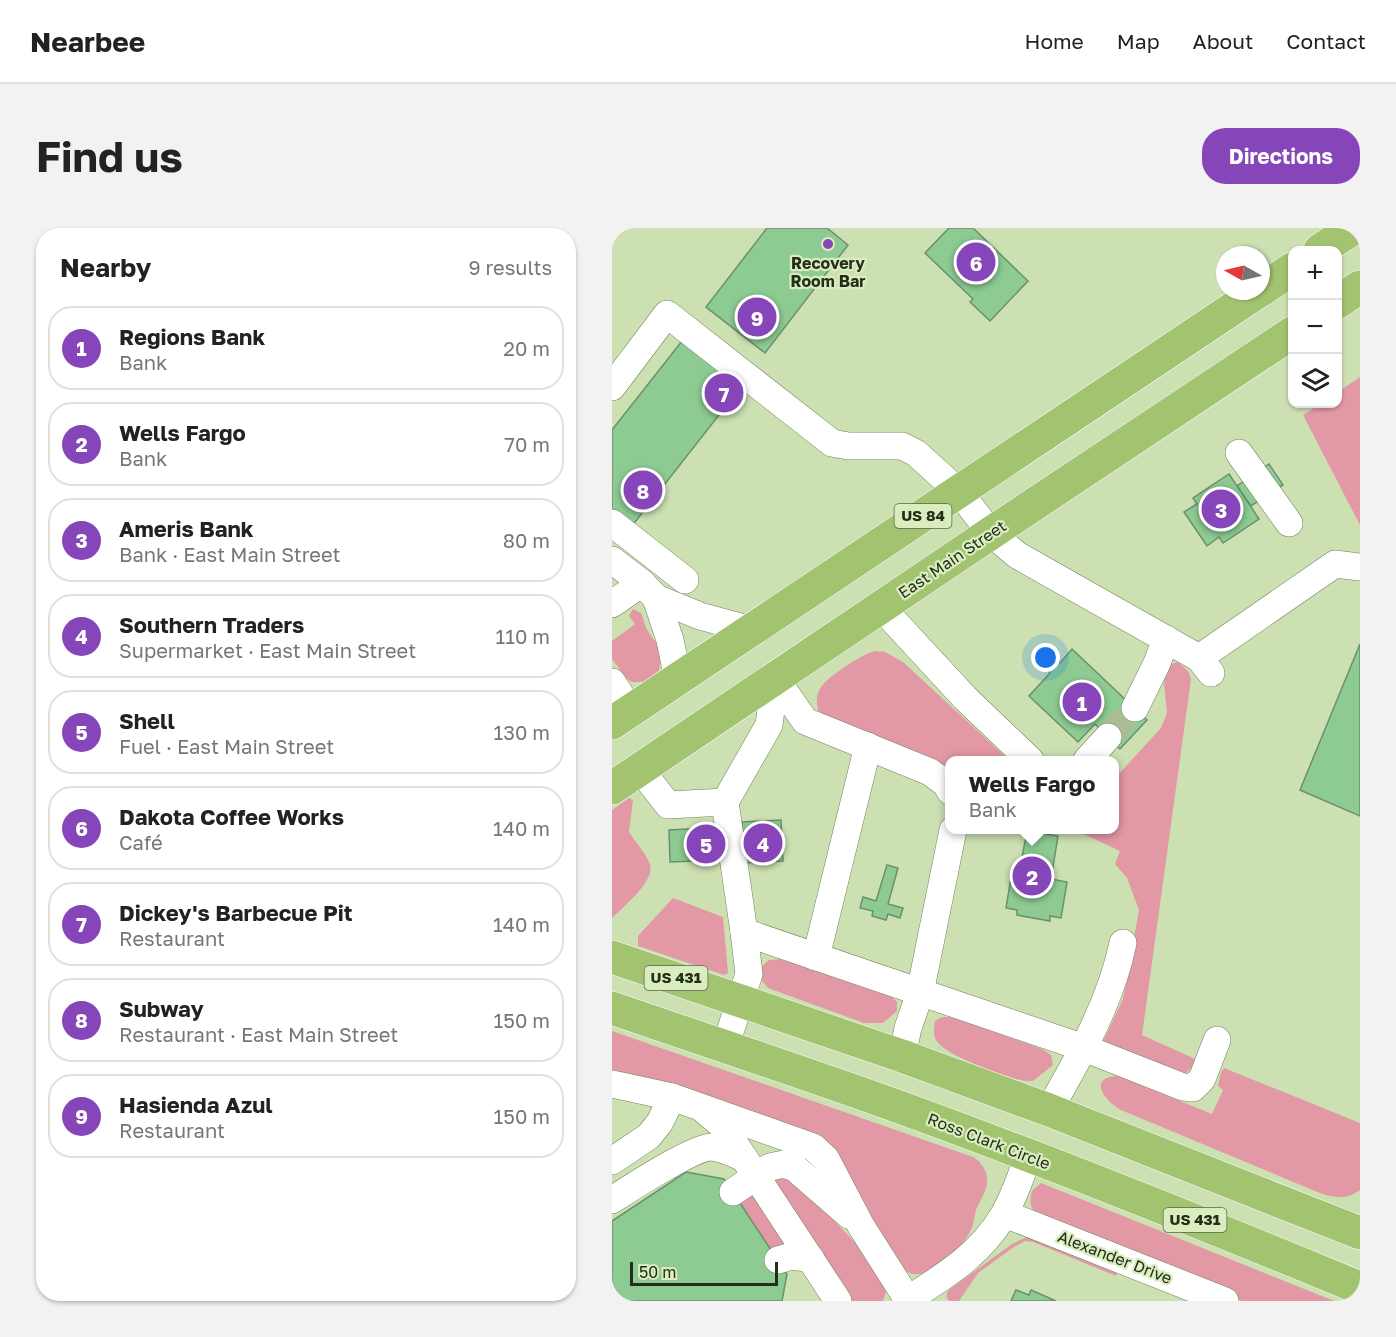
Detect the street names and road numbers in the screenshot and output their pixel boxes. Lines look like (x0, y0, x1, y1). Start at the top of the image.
road number: US 84 (894, 504, 952, 528)
street label: East Main Street (894, 516, 1010, 602)
road number: US 431 (644, 966, 708, 990)
street label: Ross Clark Circle (925, 1108, 1053, 1174)
road number: US 431 (1164, 1208, 1226, 1232)
street label: Alexander Drive (1055, 1226, 1175, 1288)

